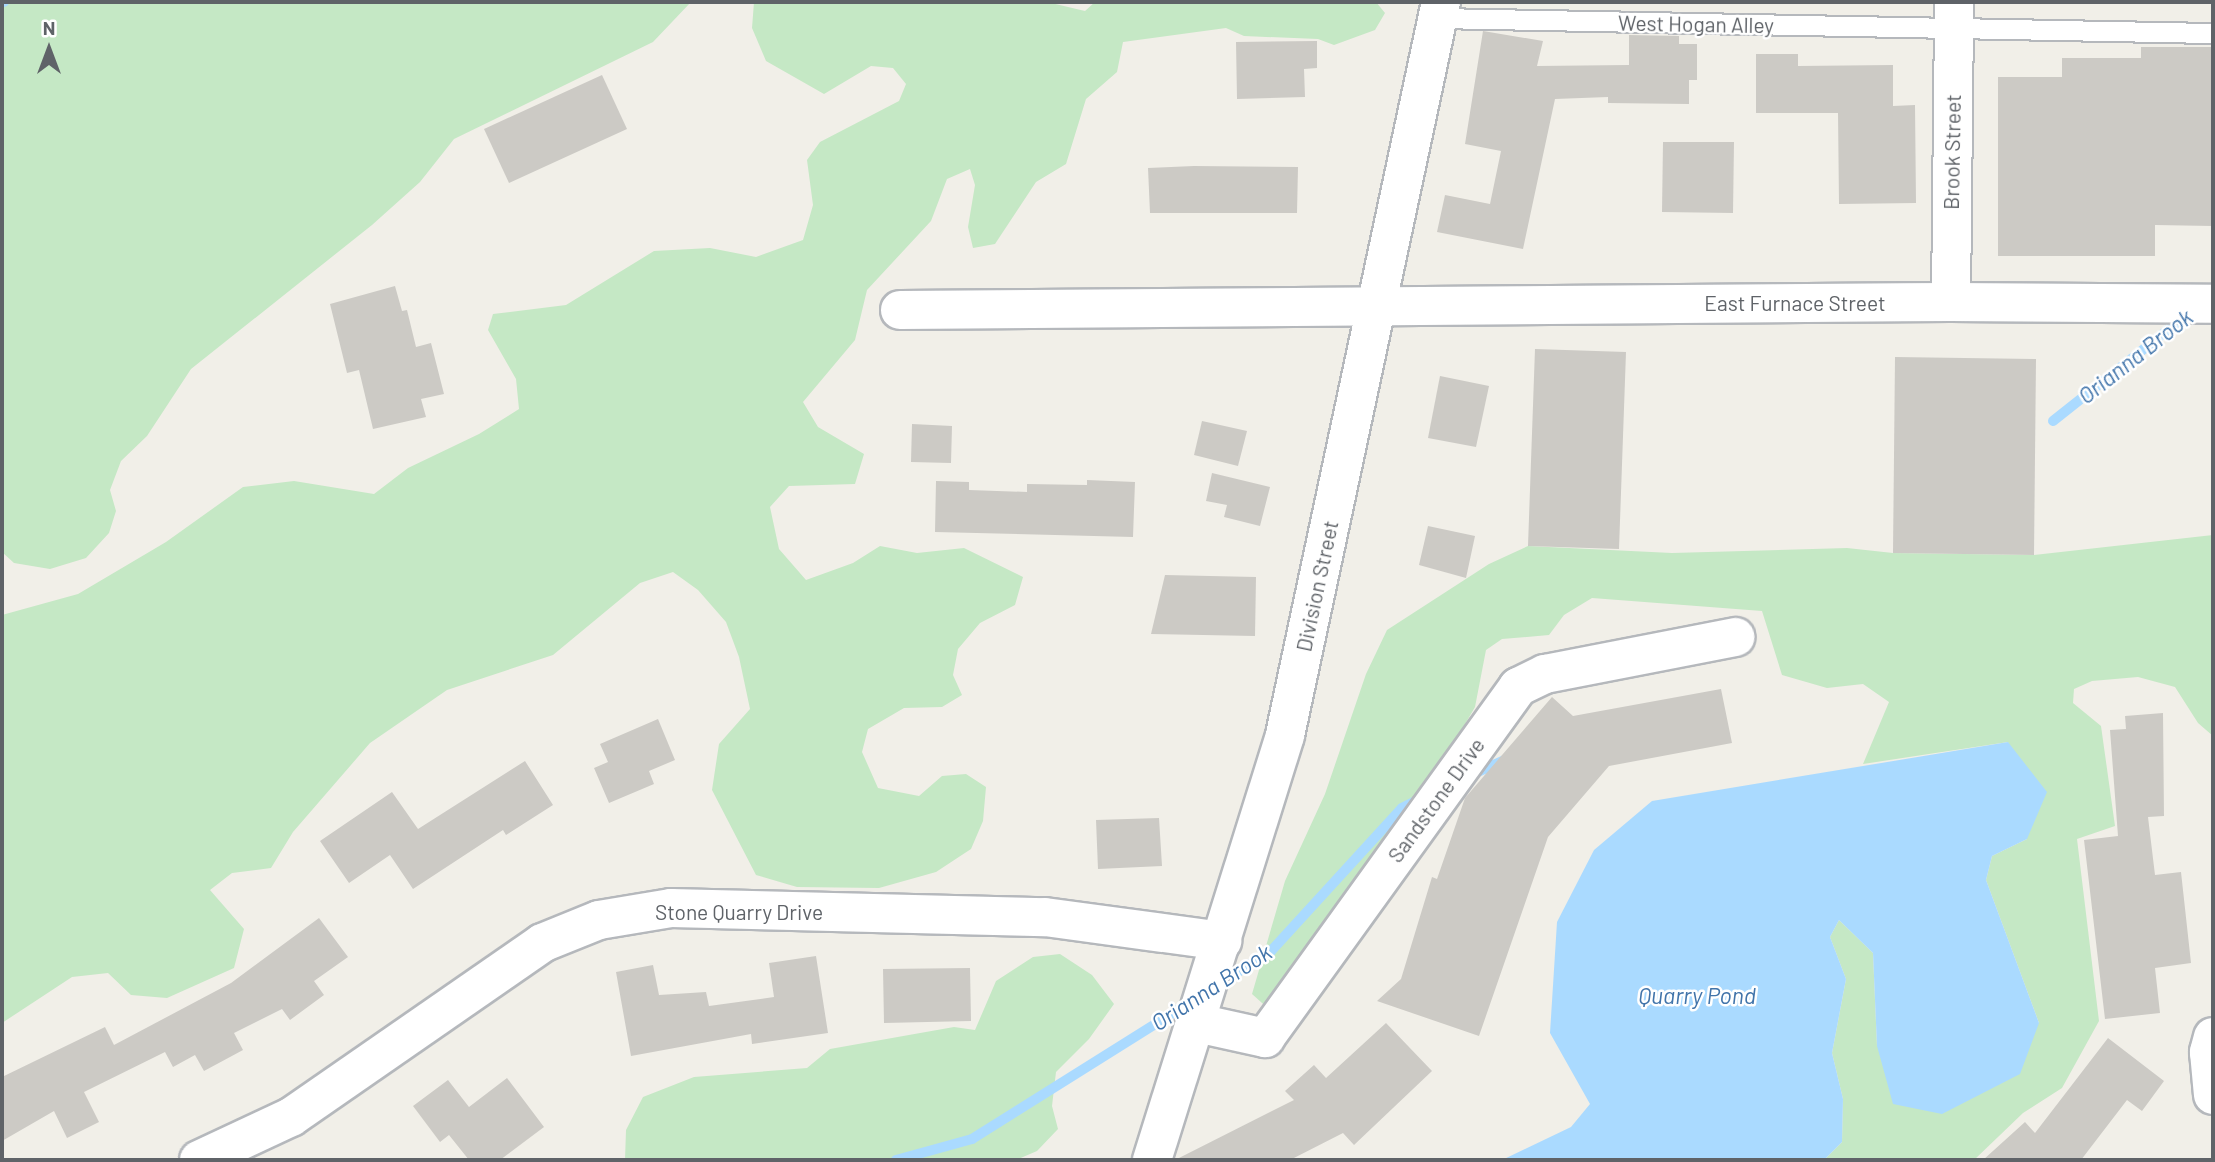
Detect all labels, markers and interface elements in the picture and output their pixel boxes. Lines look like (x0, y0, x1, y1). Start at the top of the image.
street label: West Hogan Alley (1618, 10, 1774, 38)
north arrow (14, 14, 84, 84)
text: N (43, 16, 55, 39)
street label: Brook Street (1938, 94, 1966, 210)
street label: East Furnace Street (1704, 290, 1886, 316)
water label: Orianna Brook (2072, 303, 2198, 409)
street label: Division Street (1291, 518, 1343, 654)
street label: Sandstone Drive (1382, 733, 1490, 867)
street label: Stone Quarry Drive (655, 899, 823, 925)
water label: Orianna Brook (1146, 938, 1276, 1036)
water label: Quarry Pond (1638, 981, 1756, 1009)

